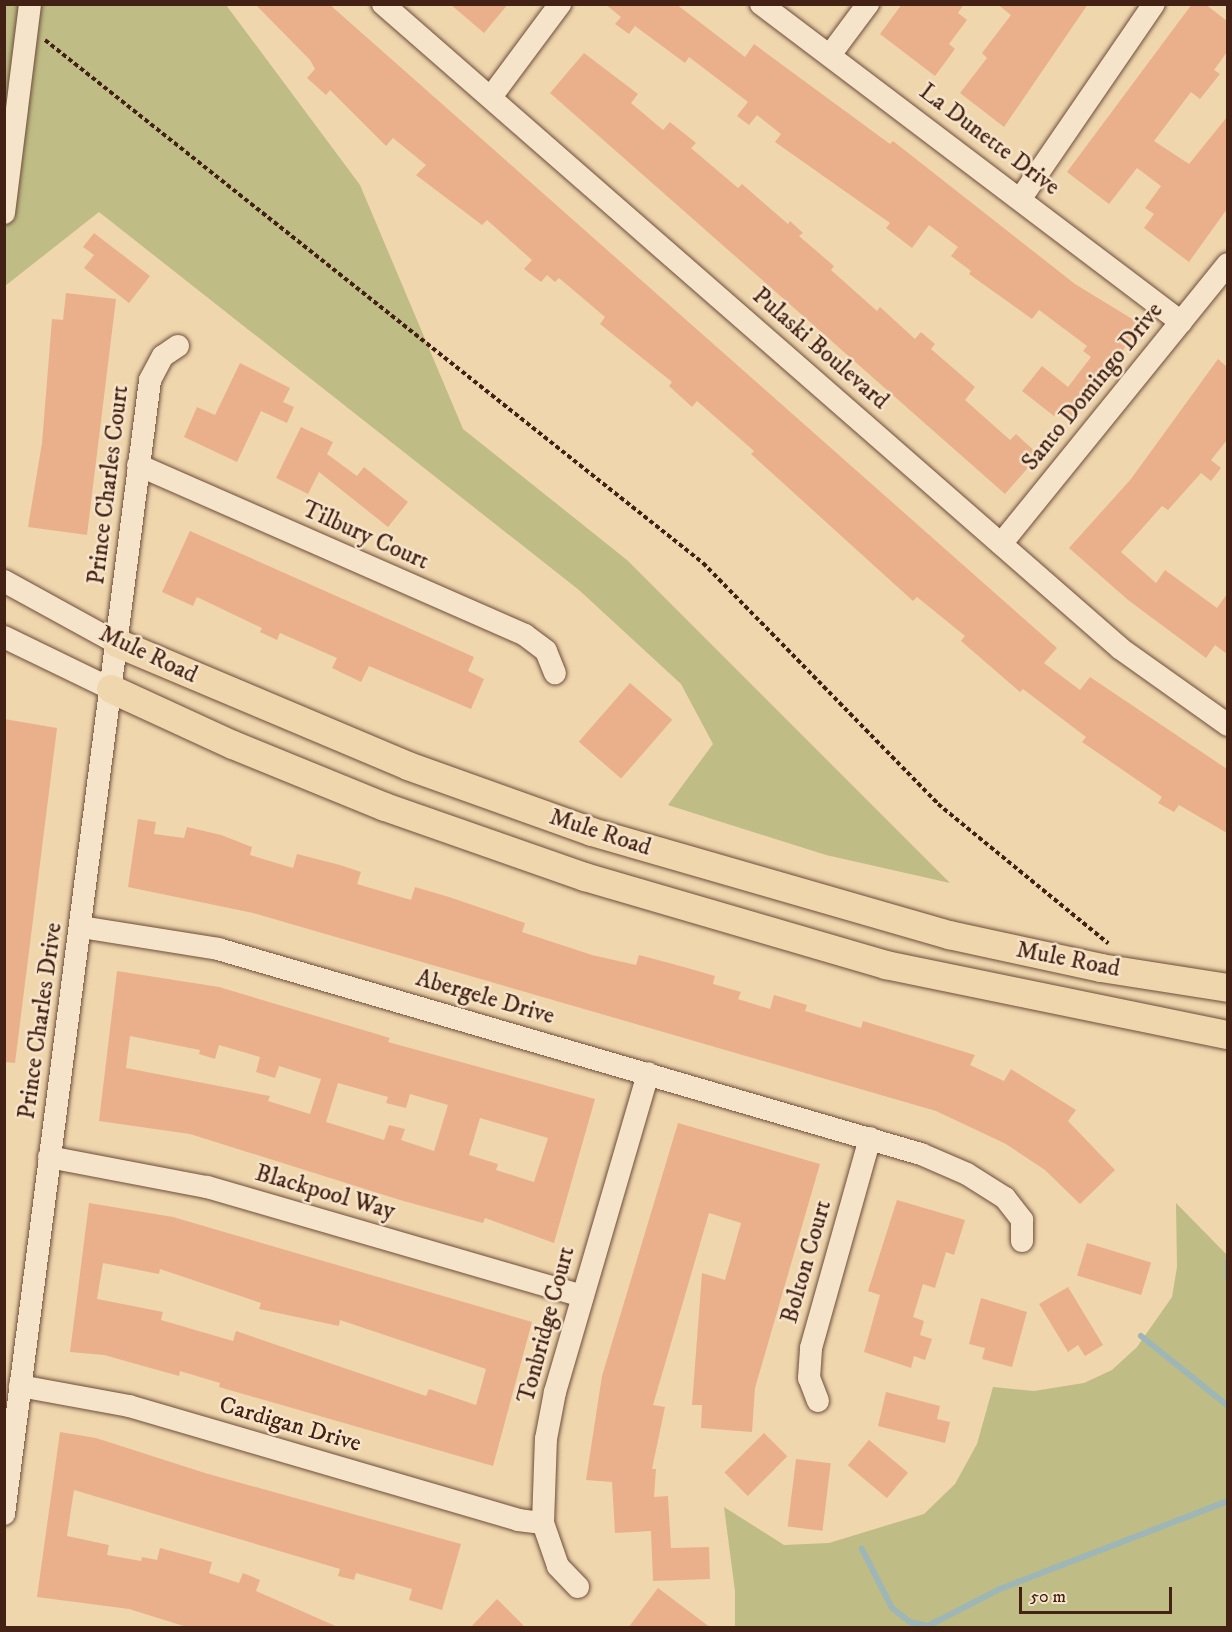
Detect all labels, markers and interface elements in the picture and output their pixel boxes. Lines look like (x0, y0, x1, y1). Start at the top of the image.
street label: La Dunette Drive (913, 78, 1065, 202)
street label: Pulaski Boulevard (746, 282, 894, 416)
street label: Santo Domingo Drive (1016, 297, 1170, 477)
street label: Prince Charles Court (82, 384, 136, 586)
street label: Tilbury Court (297, 495, 433, 577)
street label: Mule Road (94, 620, 202, 690)
street label: Mule Road (546, 803, 654, 863)
street label: Prince Charles Drive (13, 921, 69, 1121)
street label: Mule Road (1014, 936, 1122, 984)
street label: Abergele Drive (412, 964, 558, 1032)
street label: Blackpool Way (252, 1159, 398, 1227)
street label: Bolton Court (776, 1197, 838, 1327)
street label: Tonbridge Court (512, 1244, 582, 1406)
street label: Cardigan Drive (216, 1391, 364, 1459)
scale bar (1022, 1575, 1175, 1613)
text: 50 m (1030, 1586, 1066, 1608)

